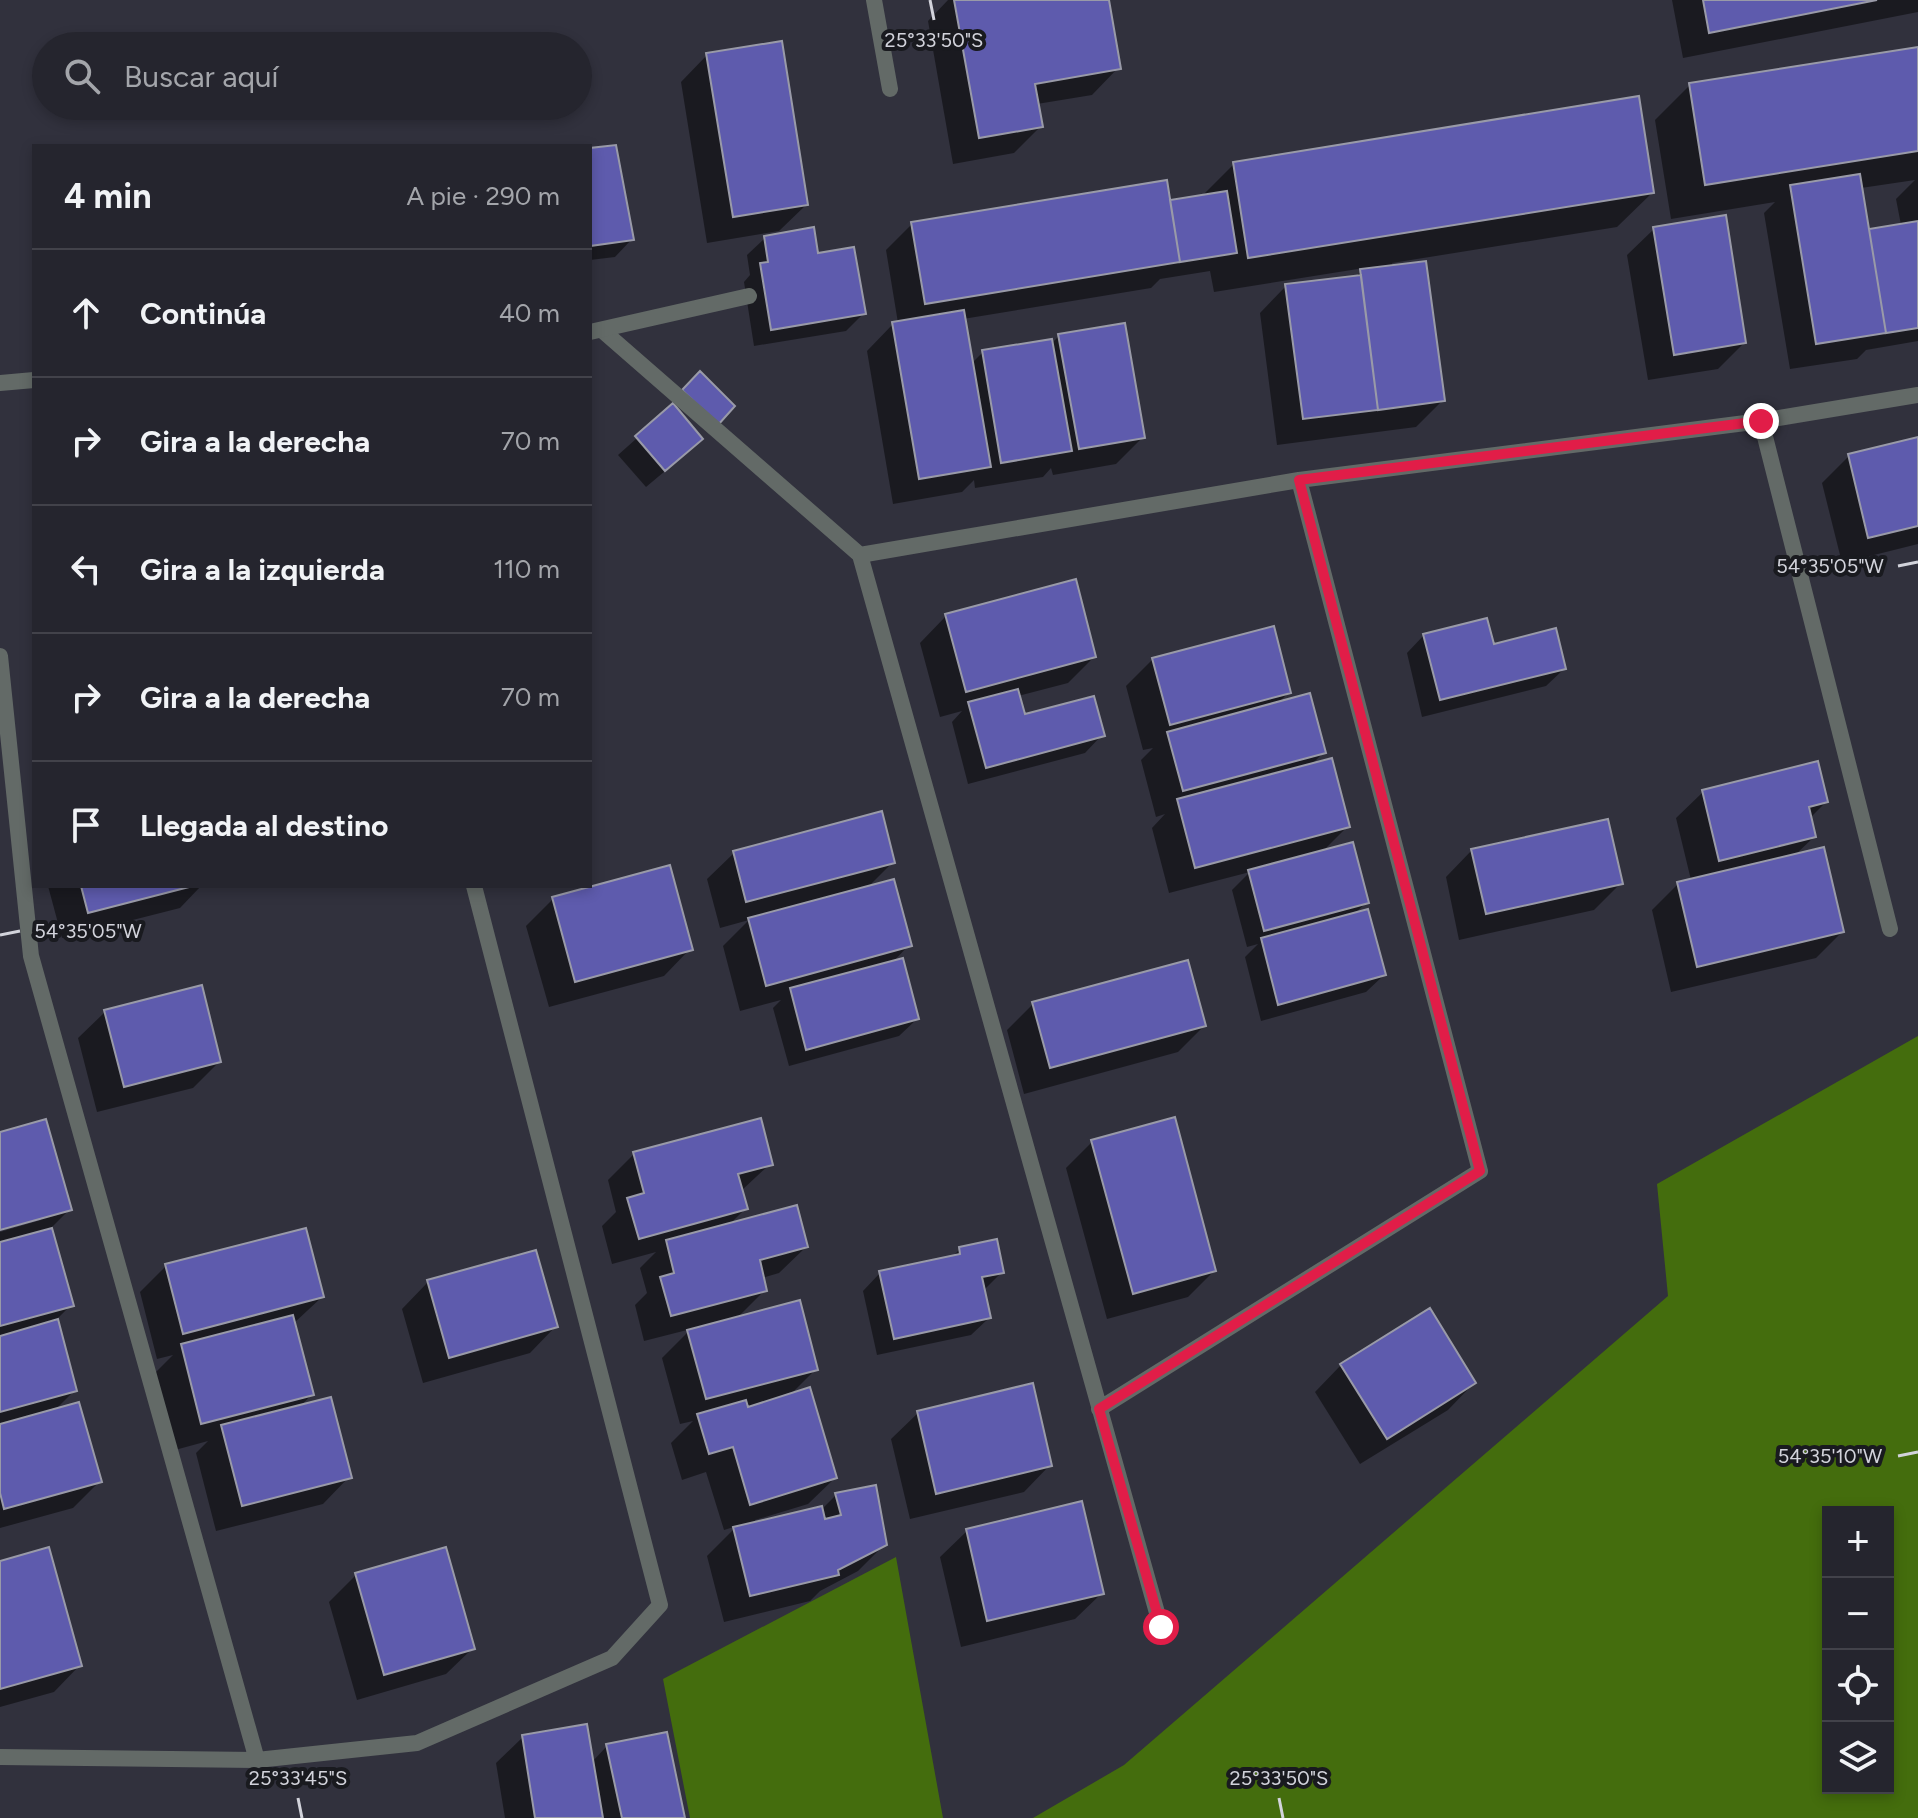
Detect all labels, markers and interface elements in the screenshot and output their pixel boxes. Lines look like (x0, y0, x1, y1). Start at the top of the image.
text: 25°33'50"S (885, 28, 983, 52)
search box (32, 32, 592, 120)
icon: search (60, 54, 104, 98)
text: Buscar aquí (124, 58, 278, 95)
text: 4 min (64, 176, 151, 217)
text: A pie · 290 m (406, 180, 560, 212)
icon: ahead (64, 291, 108, 335)
text: Continúa (140, 295, 266, 332)
text: 40 m (499, 297, 560, 329)
route end (1743, 403, 1779, 439)
icon: right (64, 419, 108, 463)
text: Gira a la derecha (140, 423, 370, 460)
text: 70 m (501, 425, 560, 457)
icon: left (64, 547, 108, 591)
text: Gira a la izquierda (140, 551, 385, 588)
text: 110 m (493, 553, 560, 585)
text: 54°35'05"W (1776, 554, 1884, 578)
icon: right (64, 675, 108, 719)
text: Gira a la derecha (140, 679, 370, 716)
text: 70 m (501, 681, 560, 713)
icon: arrive (64, 803, 108, 847)
text: Llegada al destino (140, 807, 388, 844)
text: 54°35'05"W (34, 919, 142, 943)
text: 54°35'10"W (1778, 1444, 1882, 1468)
map controls (1822, 1506, 1894, 1794)
button: + (1822, 1506, 1894, 1578)
button: − (1822, 1578, 1894, 1650)
route start (1143, 1609, 1179, 1645)
button: locate (1822, 1650, 1894, 1722)
button: layers (1822, 1722, 1894, 1794)
text: 25°33'45"S (249, 1766, 347, 1790)
text: 25°33'50"S (1230, 1766, 1328, 1790)

